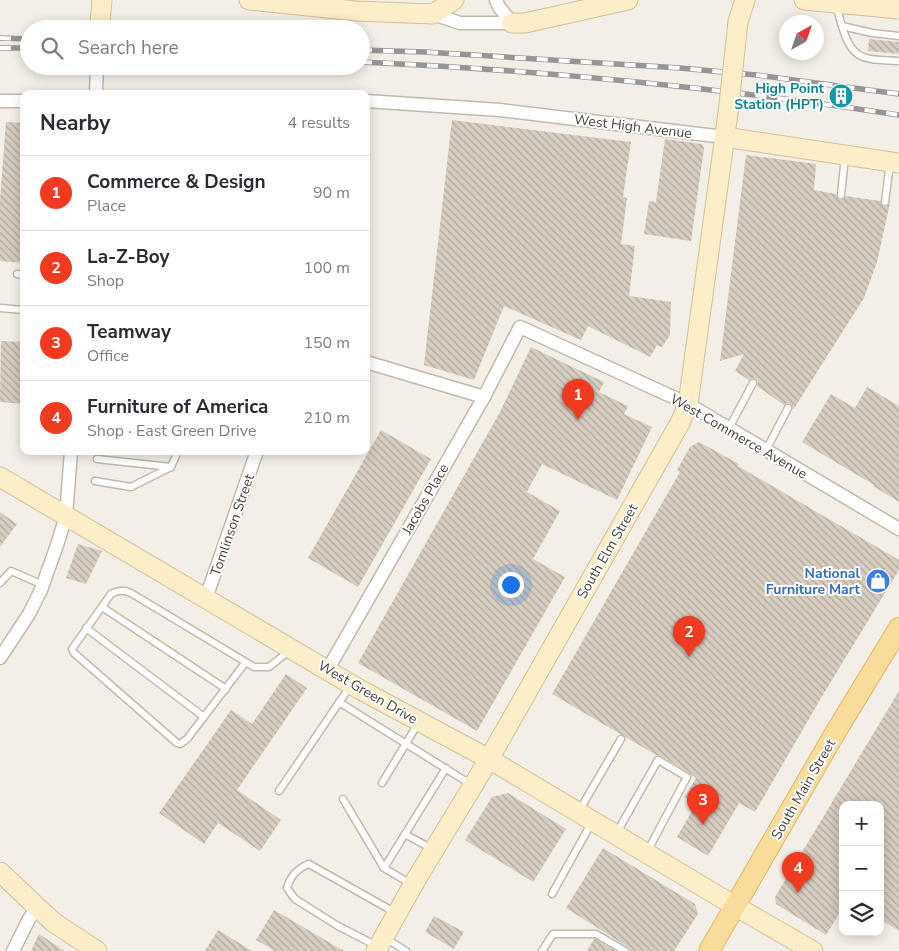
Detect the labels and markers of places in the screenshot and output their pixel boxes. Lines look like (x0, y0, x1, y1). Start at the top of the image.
place label: High Point Station (HPT) (734, 79, 825, 114)
building icon: High Point Station (HPT) (828, 83, 854, 109)
pin: 1 (562, 379, 594, 420)
place label: National Furniture Mart (766, 564, 861, 599)
shop icon: National Furniture Mart (865, 568, 891, 594)
pin: 2 (673, 616, 705, 657)
pin: 3 (687, 784, 719, 825)
pin: 4 (782, 852, 814, 893)

